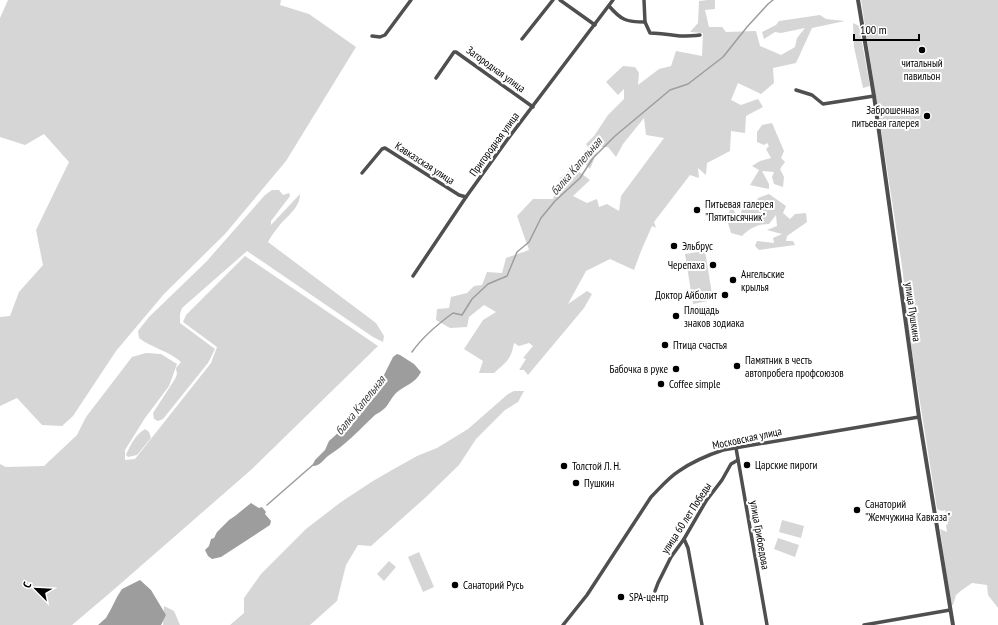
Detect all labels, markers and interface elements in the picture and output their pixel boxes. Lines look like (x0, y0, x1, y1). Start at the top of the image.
scale bar (854, 16, 919, 42)
text: 100 m (860, 22, 887, 37)
street label: Загородная улица (464, 43, 528, 95)
marker: читальный павильон (917, 45, 927, 55)
place label: читальный павильон (901, 56, 943, 83)
place label: Заброшенная питьевая галерея (852, 103, 919, 130)
street label: Пригородная улица (466, 109, 522, 179)
marker: Заброшенная питьевая галерея (922, 111, 932, 121)
water label: балка Капельная (547, 133, 606, 198)
street label: Кавказская улица (392, 138, 458, 188)
place label: Питьевая галерея "Пятитысячник" (705, 197, 773, 224)
marker: Питьевая галерея "Пятитысячник" (692, 205, 702, 215)
place label: Эльбрус (682, 239, 713, 253)
marker: Эльбрус (669, 241, 679, 251)
place label: Черепаха (668, 258, 705, 272)
marker: Черепаха (708, 260, 718, 270)
place label: Ангельские крылья (741, 267, 785, 294)
marker: Ангельские крылья (728, 275, 738, 285)
street label: улица Пушкина (902, 282, 924, 342)
place label: Доктор Айболит (655, 288, 717, 302)
marker: Доктор Айболит (720, 290, 730, 300)
place label: Площадь знаков зодиака (684, 303, 744, 330)
marker: Площадь знаков зодиака (671, 311, 681, 321)
place label: Птица счастья (673, 338, 727, 352)
marker: Птица счастья (660, 340, 670, 350)
place label: Памятник в честь автопробега профсоюзов (745, 353, 844, 380)
marker: Памятник в честь автопробега профсоюзов (732, 361, 742, 371)
place label: Бабочка в руке (610, 362, 668, 376)
marker: Бабочка в руке (671, 364, 681, 374)
water label: балка Капельная (332, 371, 389, 438)
place label: Coffee simple (669, 377, 721, 391)
marker: Coffee simple (656, 379, 666, 389)
street label: Московская улица (711, 424, 783, 452)
place label: Царские пироги (755, 458, 817, 472)
place label: Толстой Л. Н. (572, 459, 621, 473)
marker: Царские пироги (742, 460, 752, 470)
marker: Толстой Л. Н. (559, 461, 569, 471)
place label: Пушкин (584, 476, 615, 490)
marker: Пушкин (571, 478, 581, 488)
street label: улица 60 лет Победы (658, 480, 714, 556)
place label: Санаторий "Жемчужина Кавказа" (865, 497, 950, 524)
street label: улица Грибоедова (747, 499, 773, 571)
marker: Санаторий "Жемчужина Кавказа" (852, 505, 862, 515)
north arrow (16, 569, 56, 609)
place label: Санаторий Русь (463, 578, 524, 592)
text: С (19, 580, 34, 590)
marker: Санаторий Русь (450, 580, 460, 590)
place label: SPA-центр (629, 590, 669, 604)
marker: SPA-центр (616, 592, 626, 602)

